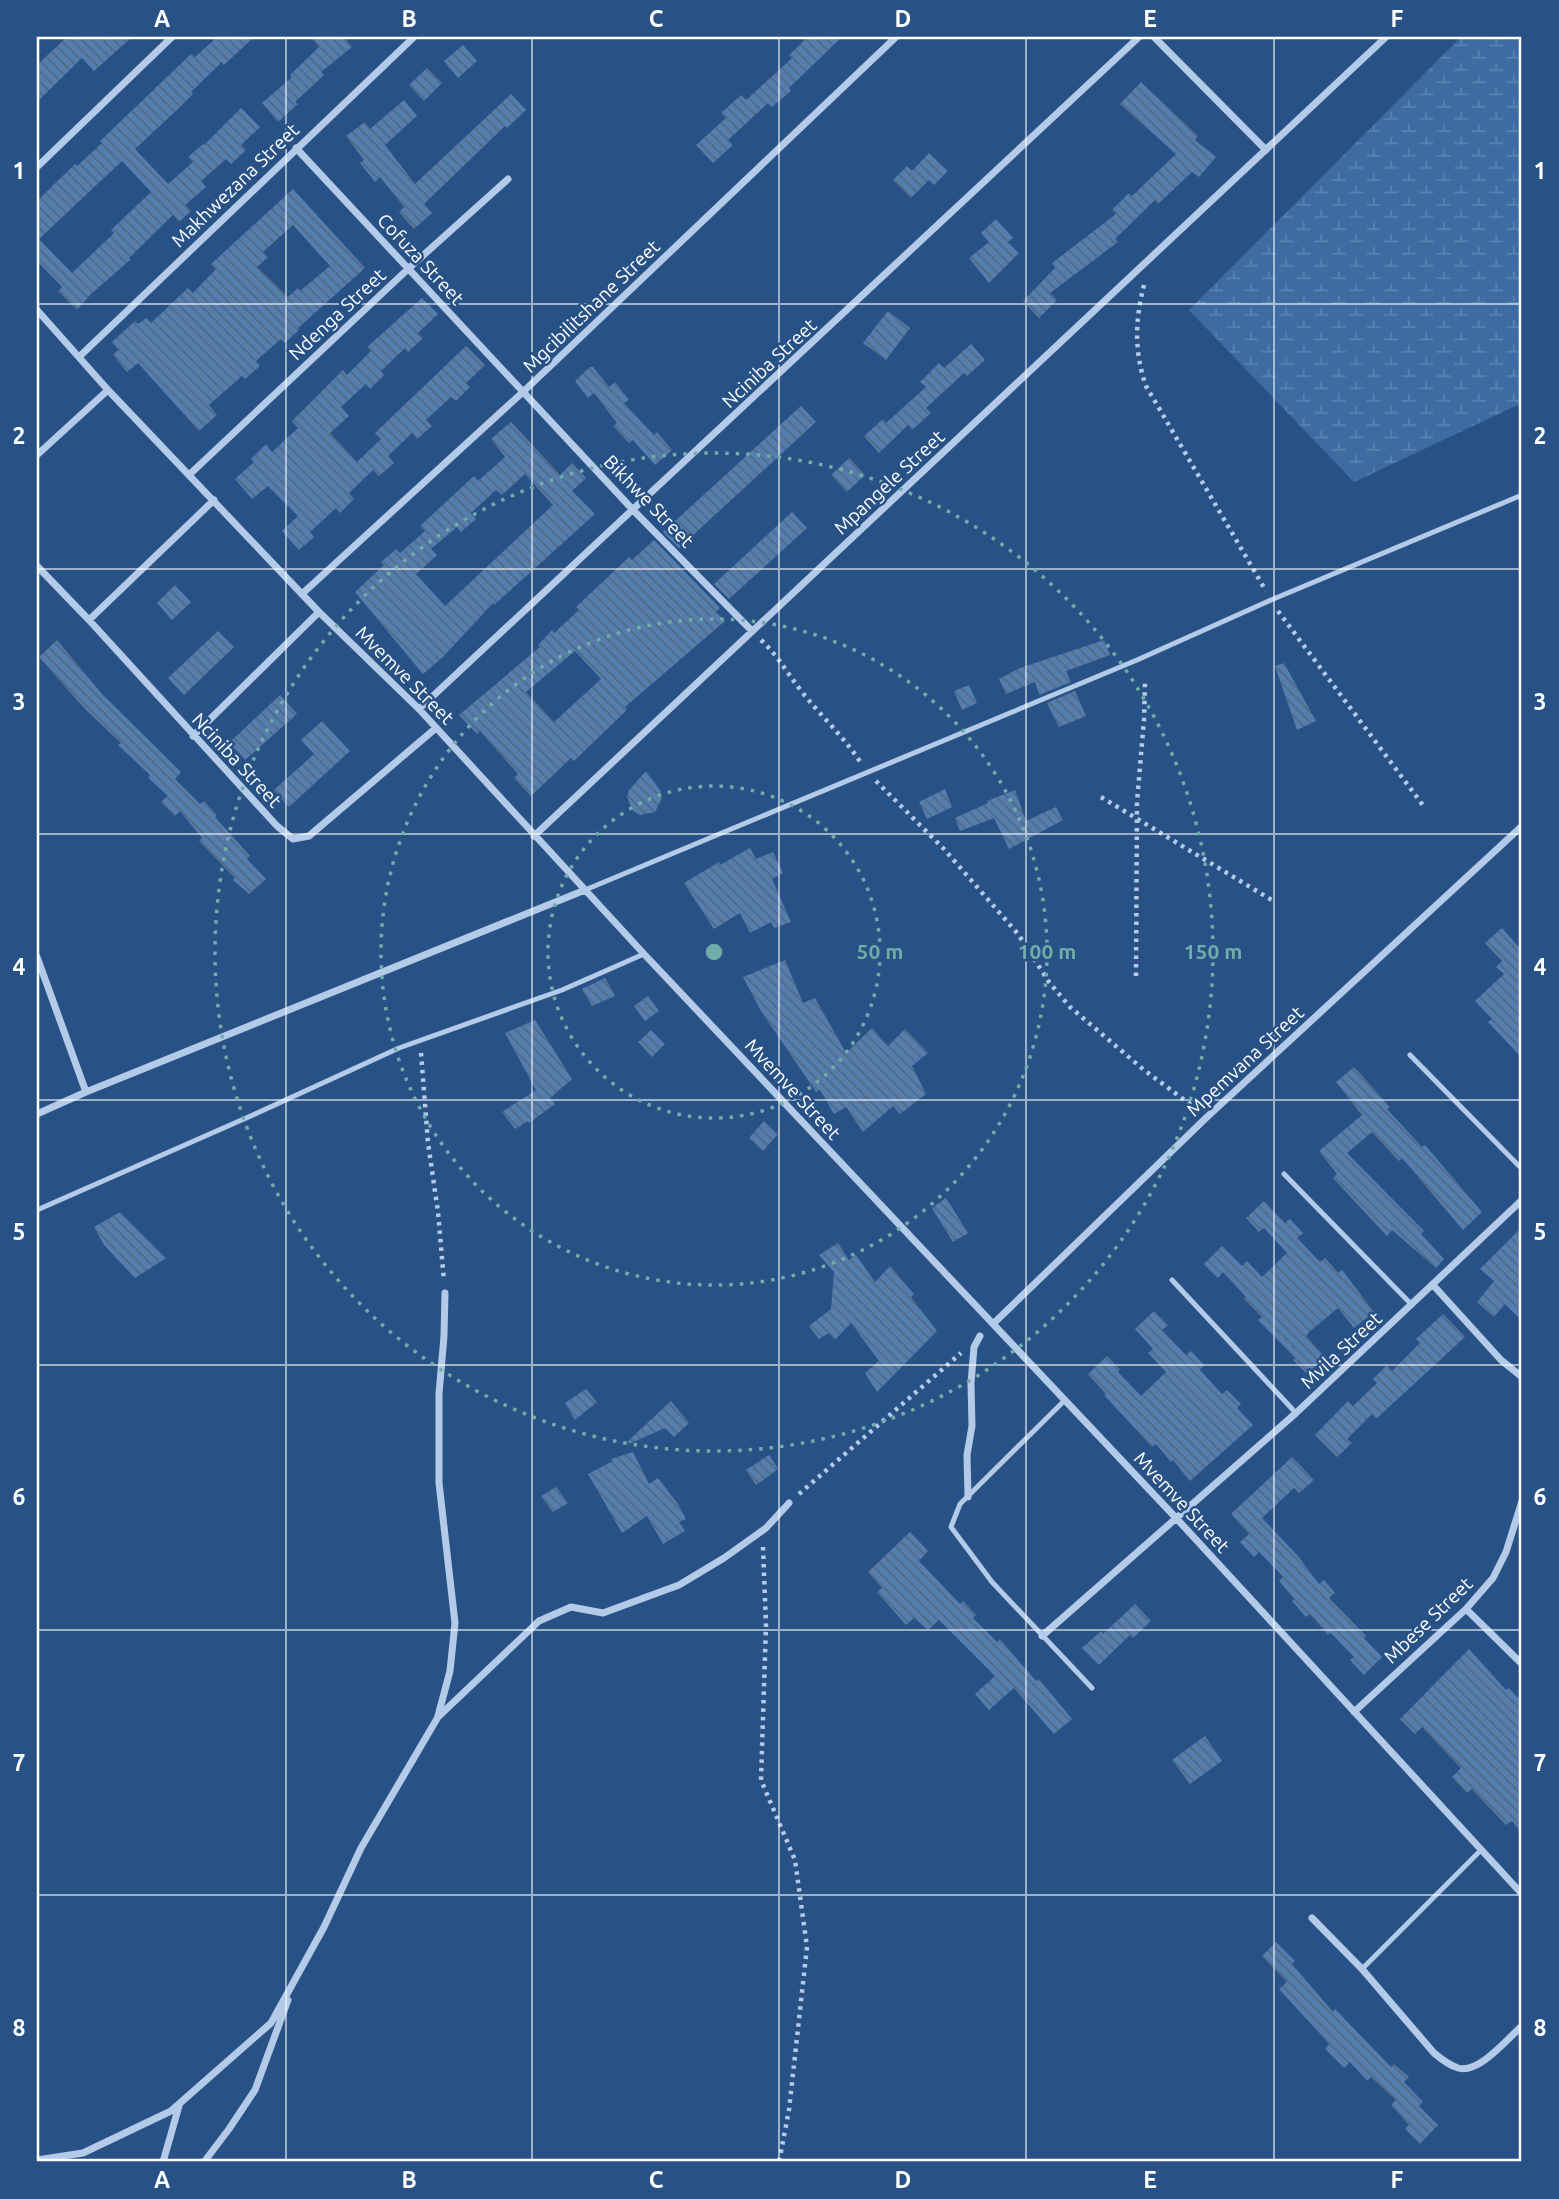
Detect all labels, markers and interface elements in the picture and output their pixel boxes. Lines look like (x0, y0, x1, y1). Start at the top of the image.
text: A (154, 6, 170, 31)
text: B (401, 6, 417, 31)
text: C (649, 6, 664, 31)
text: D (895, 6, 911, 31)
text: E (1143, 6, 1157, 31)
text: F (1391, 6, 1404, 31)
street label: Makhwezana Street (167, 118, 304, 251)
text: 1 (13, 158, 25, 183)
text: 1 (1534, 158, 1546, 183)
street label: Cofuza Street (373, 209, 469, 310)
street label: Mgcibilitshane Street (518, 235, 664, 377)
street label: Ndenga Street (284, 263, 390, 364)
street label: Nciniba Street (717, 313, 821, 412)
text: 2 (13, 423, 25, 448)
text: 2 (1534, 423, 1546, 448)
street label: Mpangele Street (829, 425, 949, 539)
street label: Bikhwe Street (600, 450, 699, 552)
street label: Mvemve Street (351, 621, 459, 729)
text: 3 (13, 689, 25, 714)
text: 3 (1534, 689, 1546, 714)
street label: Nciniba Street (188, 708, 287, 812)
text: 50 m (857, 939, 903, 963)
text: 100 m (1018, 939, 1076, 963)
text: 150 m (1184, 939, 1242, 963)
centre of rings (702, 940, 726, 964)
text: 4 (13, 954, 26, 979)
text: 4 (1534, 954, 1547, 979)
street label: Mpemvana Street (1182, 1001, 1308, 1121)
street label: Mvemve Street (741, 1034, 846, 1144)
text: 5 (13, 1219, 25, 1244)
text: 5 (1534, 1219, 1546, 1244)
street label: Mvila Street (1296, 1307, 1386, 1393)
street label: Mvemve Street (1130, 1447, 1235, 1557)
text: 6 (13, 1484, 26, 1509)
text: 6 (1534, 1484, 1547, 1509)
street label: Mbese Street (1379, 1572, 1477, 1668)
text: 7 (13, 1750, 25, 1775)
text: 7 (1534, 1750, 1546, 1775)
text: 8 (13, 2015, 25, 2040)
text: 8 (1534, 2015, 1546, 2040)
text: A (154, 2167, 170, 2192)
text: B (401, 2167, 417, 2192)
text: C (649, 2167, 664, 2192)
text: D (895, 2167, 911, 2192)
text: E (1143, 2167, 1157, 2192)
text: F (1391, 2167, 1404, 2192)

